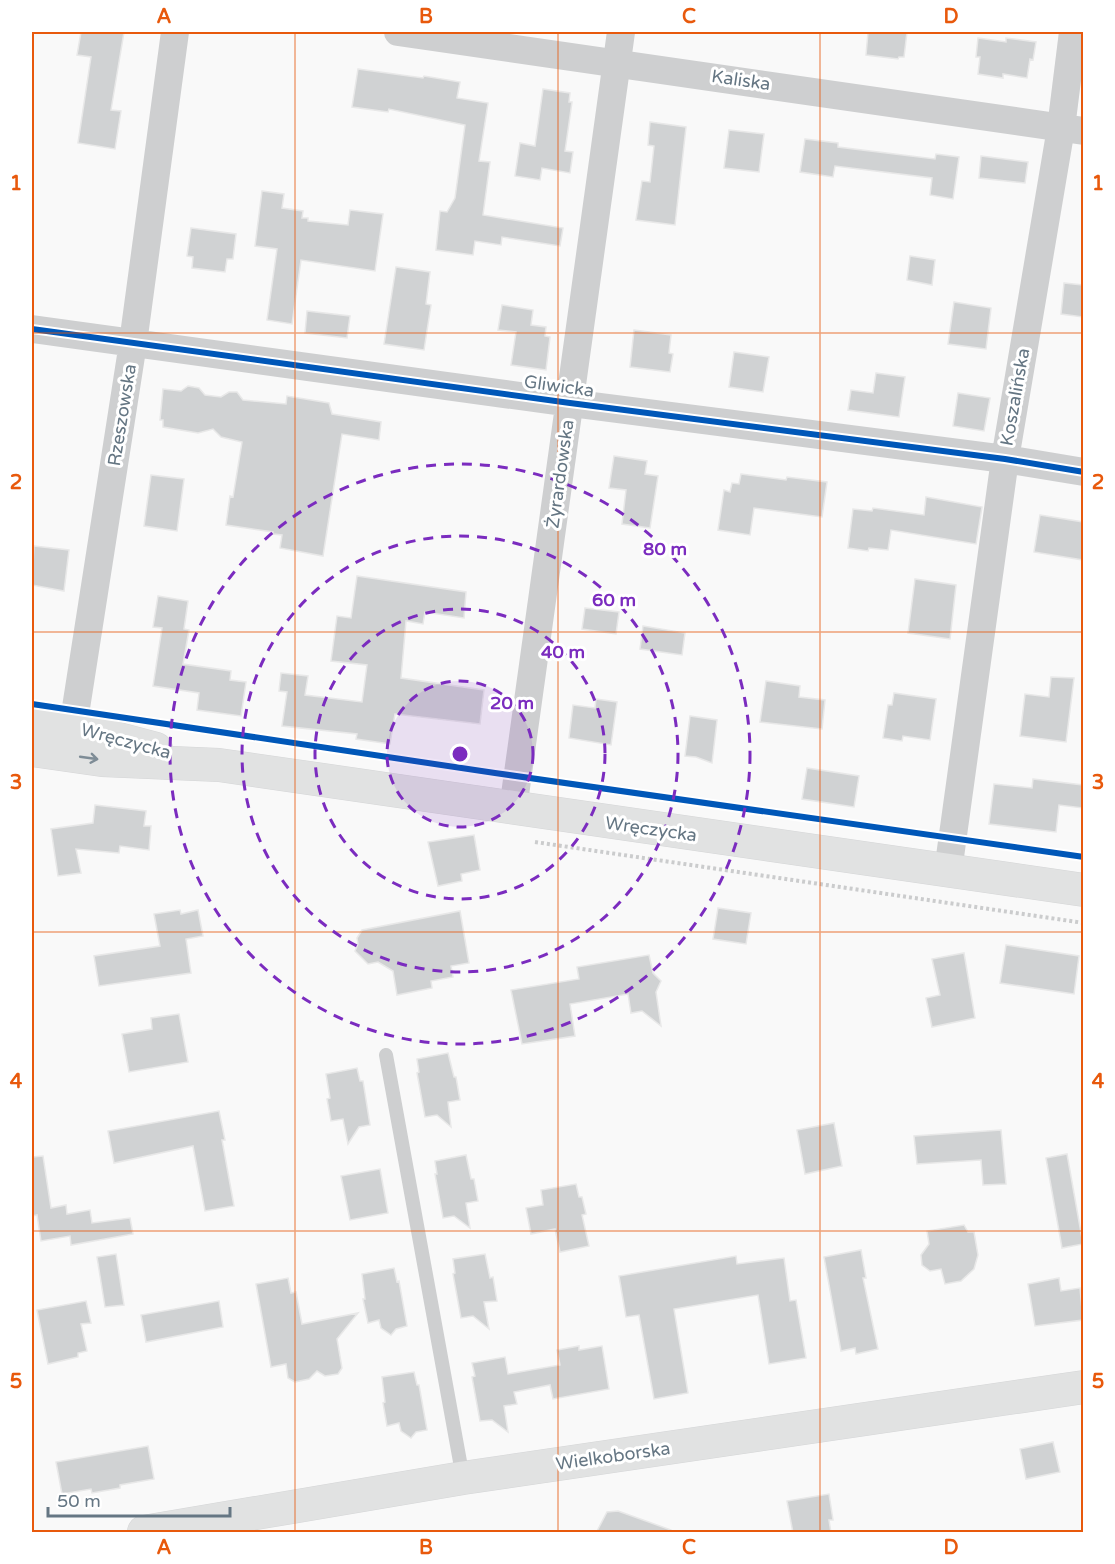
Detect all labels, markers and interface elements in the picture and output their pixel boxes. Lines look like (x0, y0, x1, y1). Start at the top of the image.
text: A (157, 5, 172, 29)
text: B (419, 5, 433, 29)
text: C (682, 5, 696, 29)
text: D (943, 5, 959, 29)
street label: Kaliska (710, 65, 772, 95)
text: 1 (10, 172, 22, 196)
text: 1 (1092, 172, 1104, 196)
street label: Koszalińska (996, 346, 1034, 448)
street label: Rzeszowska (103, 362, 141, 468)
street label: Gliwicka (522, 370, 596, 402)
street label: Żyrardowska (541, 418, 579, 530)
text: 2 (10, 471, 22, 495)
text: 2 (1092, 471, 1104, 495)
text: 80 m (643, 538, 687, 560)
text: 60 m (592, 589, 636, 611)
text: 40 m (541, 641, 585, 663)
text: 20 m (490, 692, 534, 714)
street label: Wręczycka (79, 718, 173, 764)
centre of rings (450, 744, 470, 764)
one-way arrow (79, 753, 99, 764)
text: 3 (10, 771, 22, 795)
text: 3 (1092, 771, 1104, 795)
street label: Wręczycka (604, 812, 698, 846)
text: 4 (10, 1070, 23, 1094)
text: 4 (1092, 1070, 1105, 1094)
text: 5 (10, 1370, 22, 1394)
text: 5 (1092, 1370, 1104, 1394)
street label: Wielkoborska (554, 1437, 672, 1475)
scale bar (48, 1480, 230, 1518)
text: 50 m (57, 1490, 101, 1512)
text: A (157, 1536, 172, 1560)
text: B (419, 1536, 433, 1560)
text: C (682, 1536, 696, 1560)
text: D (943, 1536, 959, 1560)

